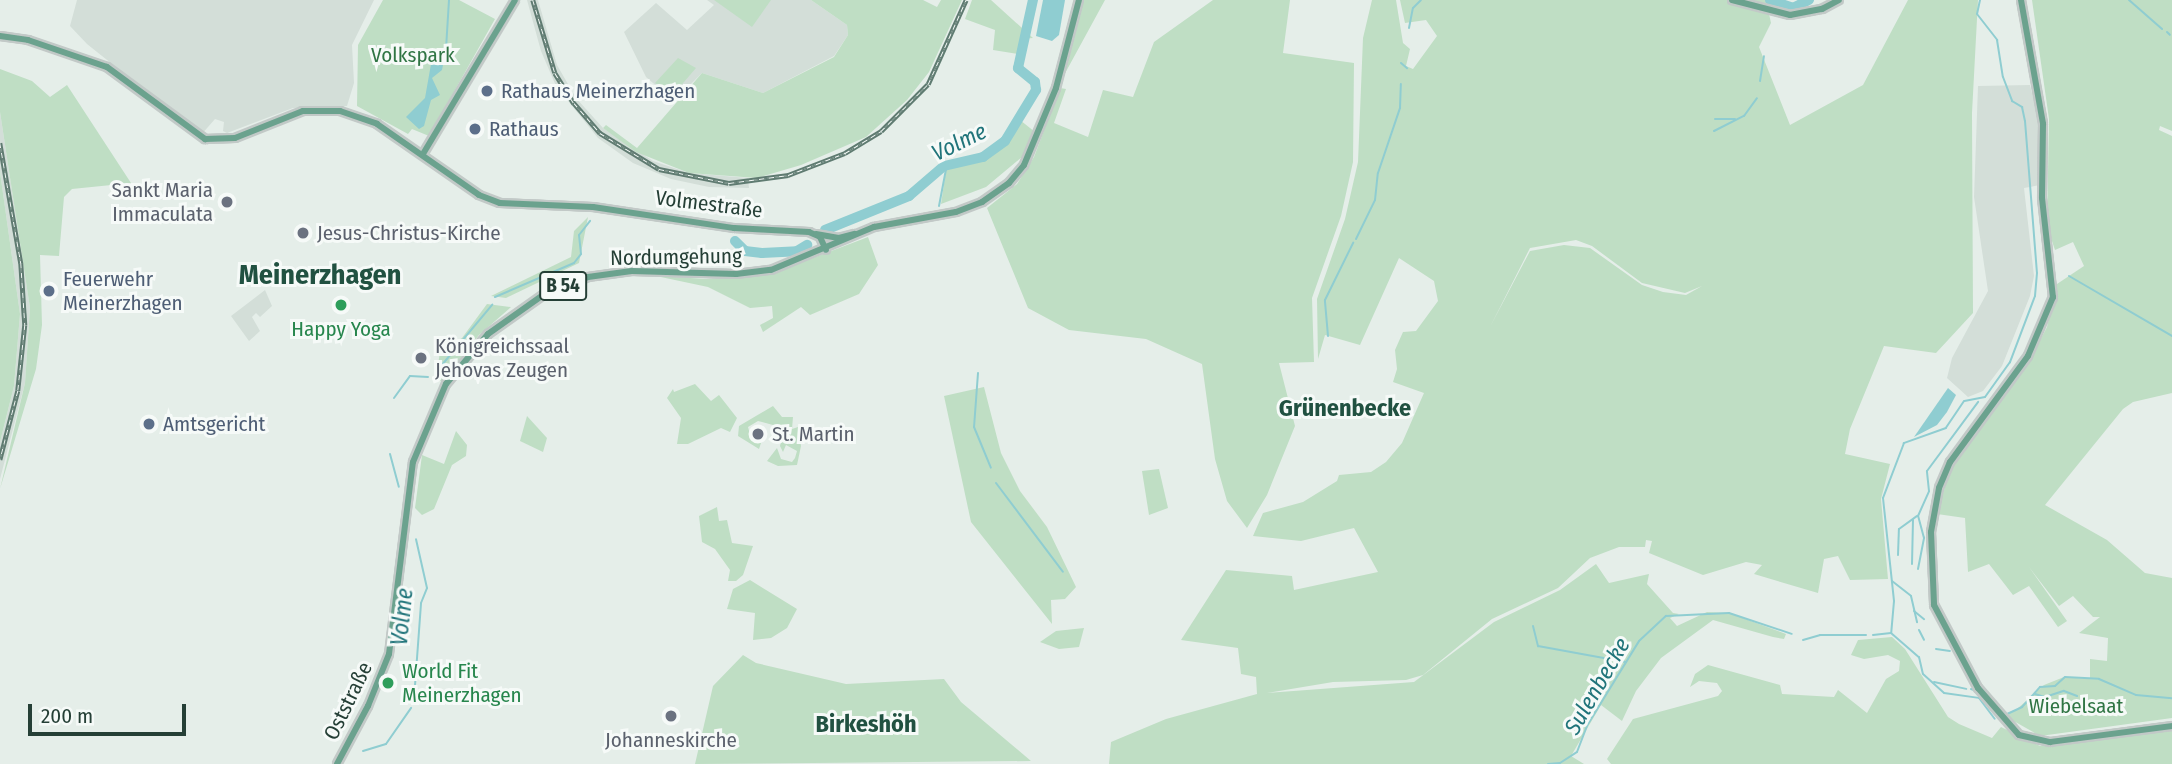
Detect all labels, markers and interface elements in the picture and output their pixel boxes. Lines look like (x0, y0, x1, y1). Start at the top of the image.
park label: Volkspark (371, 42, 455, 68)
place label: Rathaus Meinerzhagen (501, 78, 695, 104)
marker: Rathaus Meinerzhagen (479, 83, 495, 99)
place label: Rathaus (489, 116, 559, 142)
water label: Volme (927, 117, 991, 167)
marker: Rathaus (467, 121, 483, 137)
place label: Sankt Maria Immaculata (112, 177, 213, 227)
street label: Volmestraße (654, 185, 764, 223)
marker: Sankt Maria Immaculata (219, 194, 235, 210)
place label: Jesus-Christus-Kirche (317, 220, 501, 246)
marker: Jesus-Christus-Kirche (295, 225, 311, 241)
street label: Nordumgehung (610, 243, 742, 271)
district label: Meinerzhagen (239, 258, 401, 292)
place label: Feuerwehr Meinerzhagen (63, 266, 183, 316)
road number: B 54 (538, 270, 588, 302)
marker: Feuerwehr Meinerzhagen (41, 283, 57, 299)
marker: Happy Yoga (333, 297, 349, 313)
place label: Happy Yoga (291, 316, 391, 342)
place label: Königreichssaal Jehovas Zeugen (435, 333, 569, 383)
marker: Königreichssaal Jehovas Zeugen (413, 350, 429, 366)
district label: Grünenbecke (1279, 395, 1411, 423)
place label: Amtsgericht (163, 411, 265, 437)
marker: Amtsgericht (141, 416, 157, 432)
place label: St. Martin (772, 421, 855, 447)
marker: St. Martin (750, 426, 766, 442)
water label: Volme (385, 587, 419, 647)
water label: Sulenbecke (1558, 633, 1636, 739)
street label: Oststraße (318, 658, 378, 744)
place label: World Fit Meinerzhagen (402, 658, 522, 708)
marker: World Fit Meinerzhagen (380, 675, 396, 691)
scale bar (32, 690, 189, 734)
park label: Wiebelsaat (2029, 693, 2123, 719)
text: 200 m (41, 703, 93, 729)
marker: Johanneskirche (663, 708, 679, 724)
district label: Birkeshöh (816, 711, 916, 739)
place label: Johanneskirche (605, 727, 737, 753)

